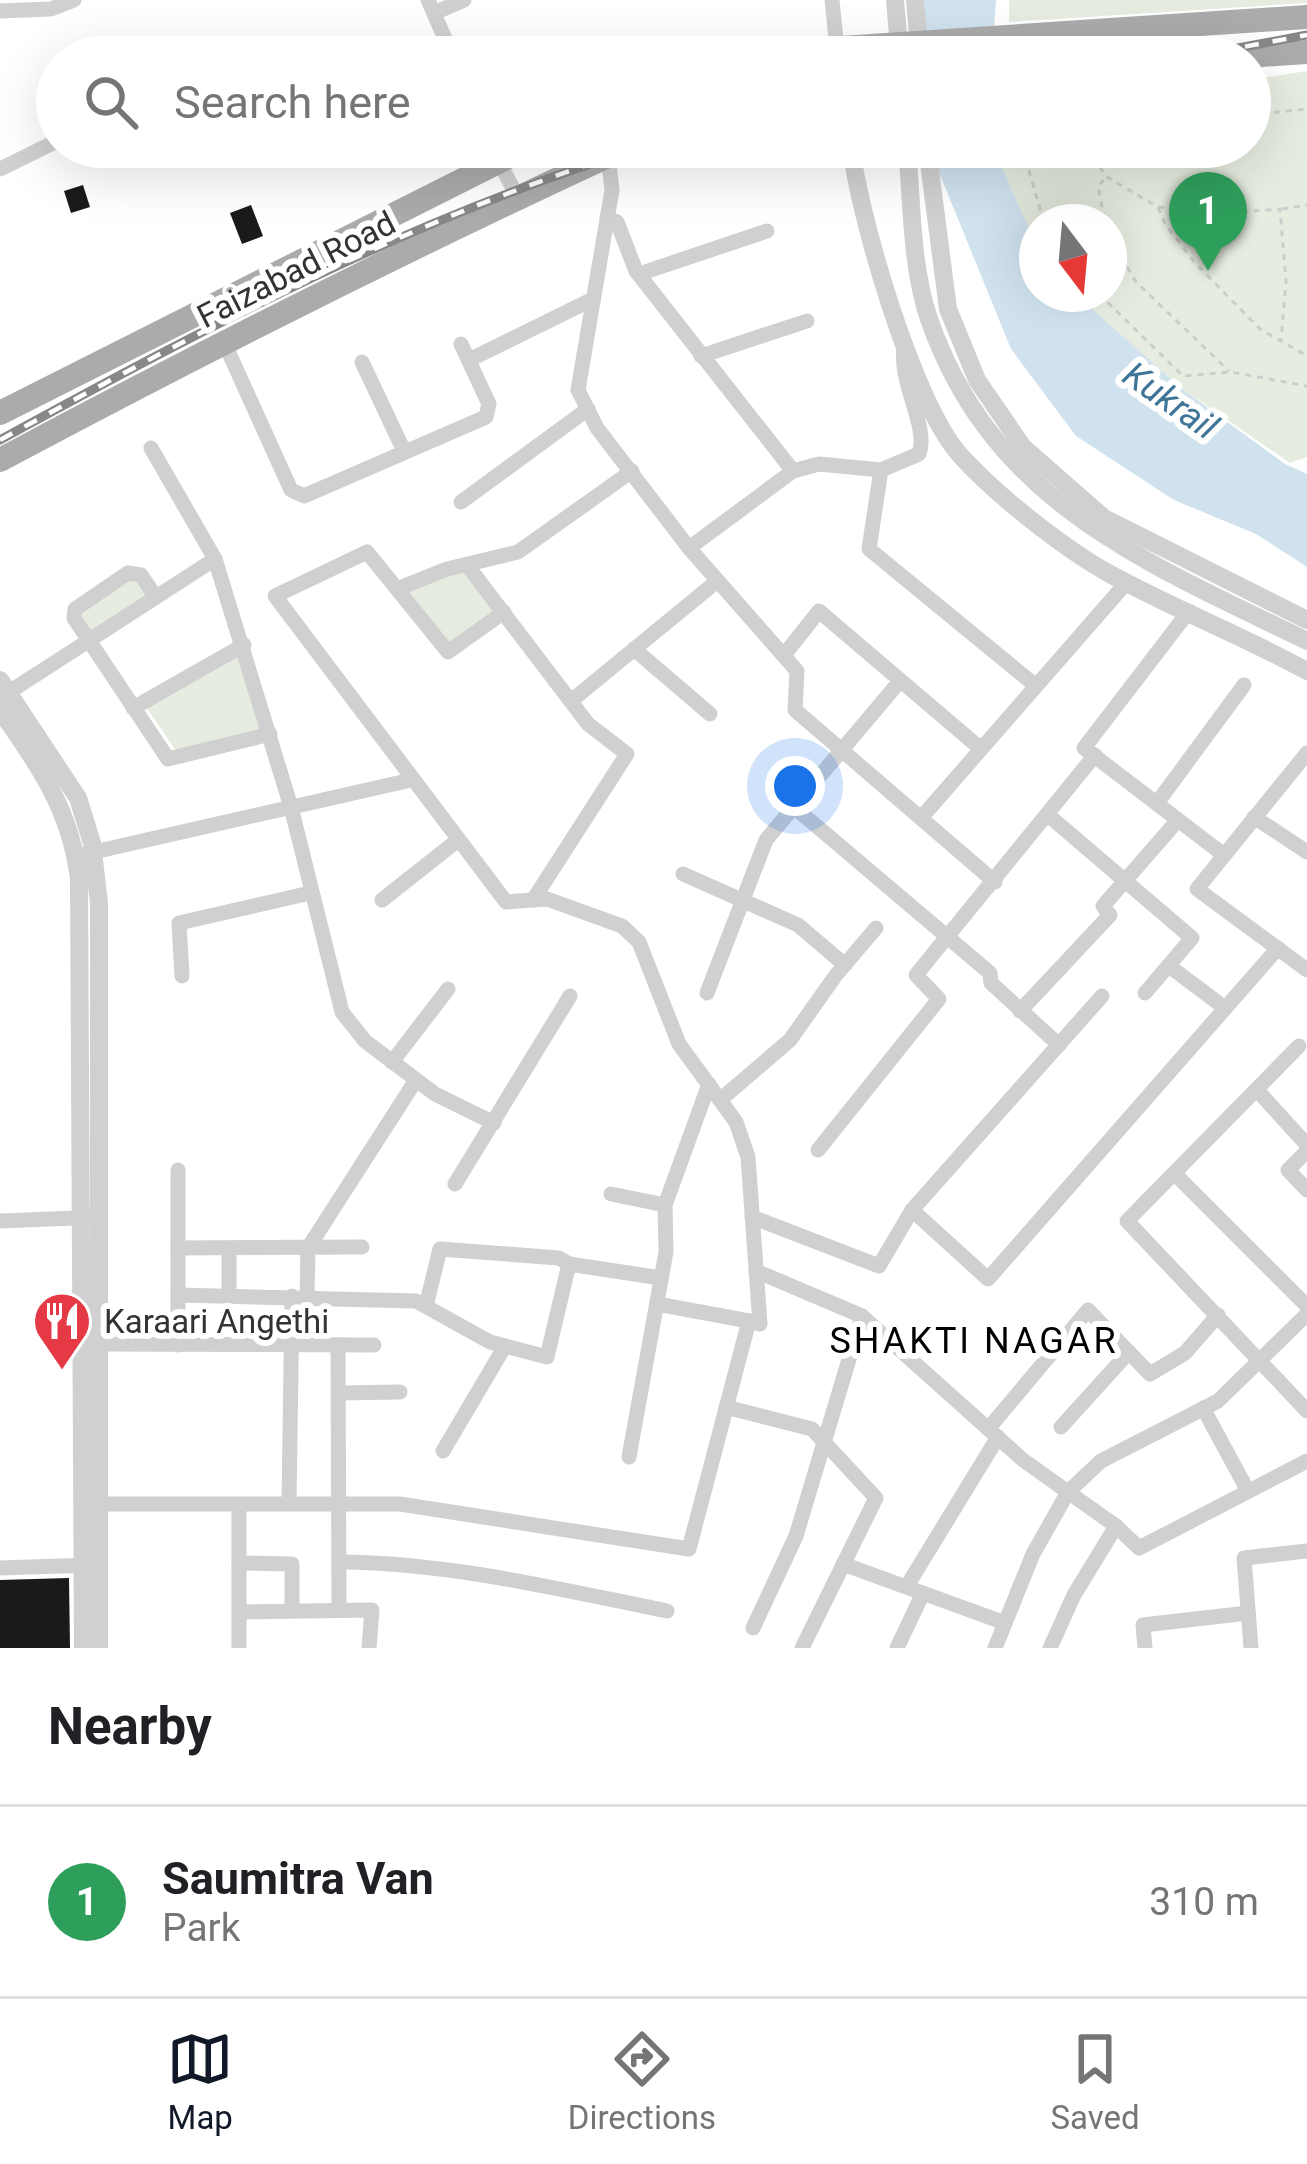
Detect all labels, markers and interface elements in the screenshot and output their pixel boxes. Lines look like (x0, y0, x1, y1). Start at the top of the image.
search box (36, 36, 1271, 168)
icon: search (78, 69, 144, 135)
text: Search here (174, 76, 411, 129)
pin: 1 (1169, 172, 1247, 271)
street label: Faizabad Road (191, 203, 402, 336)
north arrow (1019, 204, 1127, 312)
water label: Kukrail (1115, 353, 1226, 449)
your location (765, 756, 825, 816)
restaurant icon: Karaari Angethi (31, 1290, 93, 1372)
place label: Karaari Angethi (104, 1302, 329, 1341)
district label: SHAKTI NAGAR (829, 1320, 1119, 1362)
text: Nearby (48, 1697, 212, 1756)
text: Saumitra Van (162, 1852, 434, 1905)
text: 1 (76, 1879, 98, 1925)
text: 310 m (1149, 1879, 1259, 1925)
text: Park (162, 1905, 241, 1951)
tab: Map (167, 2026, 233, 2137)
tab: Directions (568, 2026, 716, 2137)
tab: Saved (1051, 2026, 1140, 2137)

